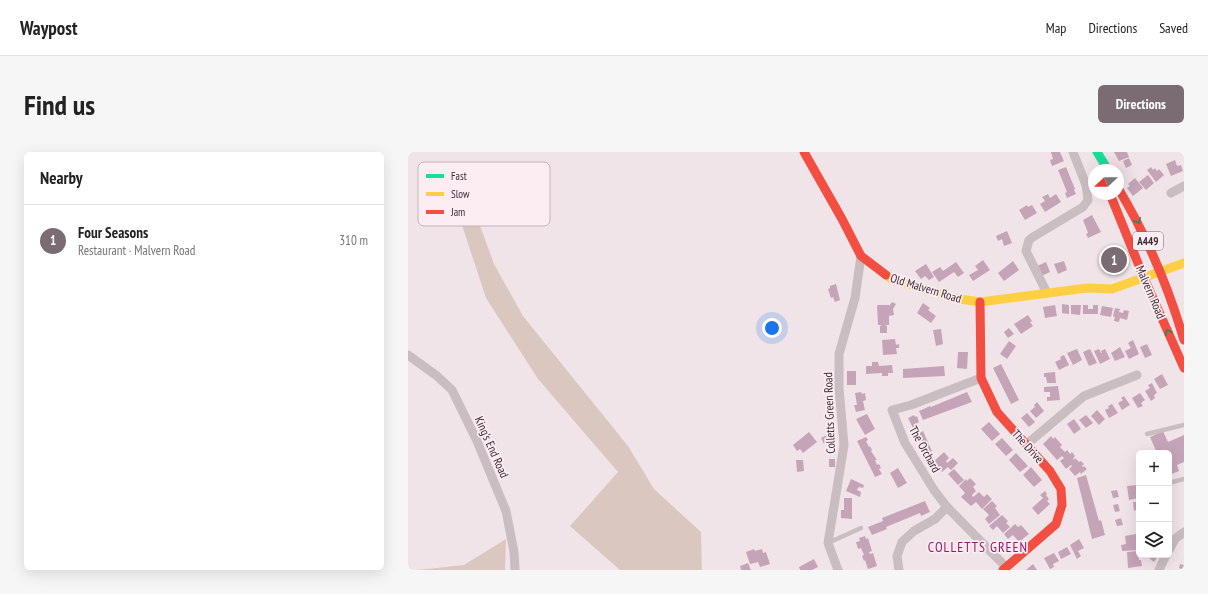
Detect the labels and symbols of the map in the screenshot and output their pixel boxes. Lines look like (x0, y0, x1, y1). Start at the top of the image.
legend (418, 162, 550, 226)
north arrow (1088, 164, 1124, 200)
text: Fast (451, 169, 467, 183)
text: Slow (451, 187, 470, 201)
text: Jam (450, 205, 465, 219)
one-way arrow (1133, 217, 1140, 224)
road number: A449 (1133, 232, 1163, 250)
pin: 1 (1101, 245, 1127, 275)
street label: Malvern Road (1133, 263, 1169, 321)
street label: Old Malvern Road (889, 270, 963, 306)
your location (762, 318, 782, 338)
one-way arrow (1165, 329, 1173, 336)
street label: Colletts Green Road (820, 372, 838, 454)
street label: King's End Road (472, 414, 512, 480)
street label: The Orchard (906, 423, 944, 475)
street label: The Drive (1009, 426, 1047, 466)
district label: COLLETTS GREEN (928, 538, 1028, 556)

